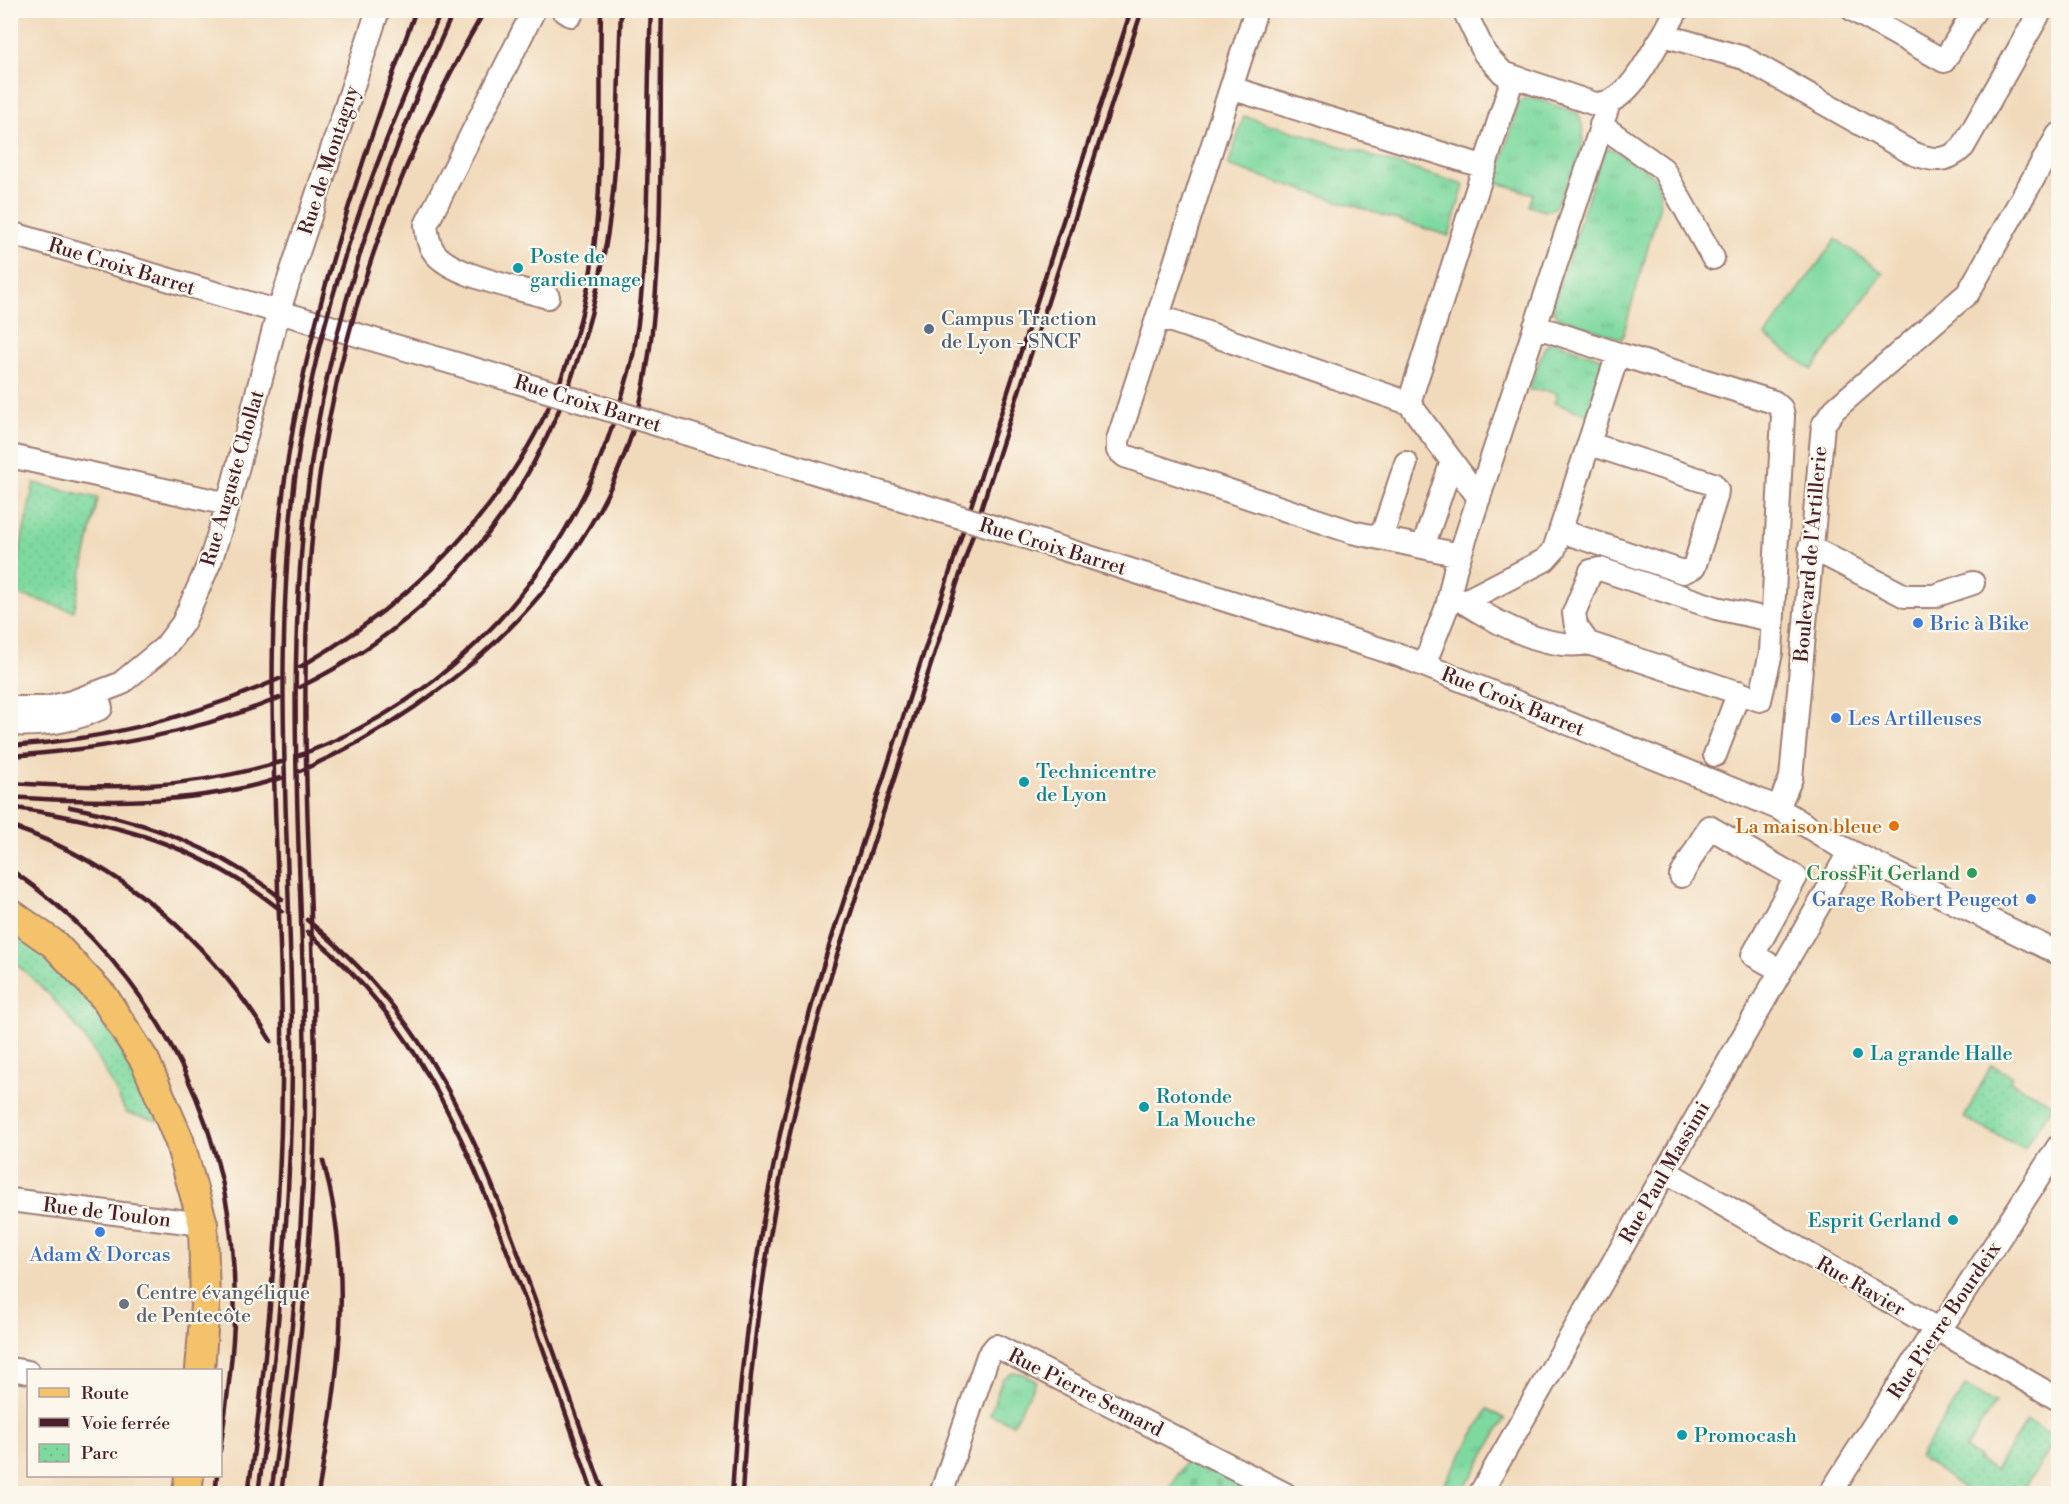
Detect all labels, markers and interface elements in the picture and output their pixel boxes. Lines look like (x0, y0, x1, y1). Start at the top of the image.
street label: Rue de Montagny (294, 83, 365, 238)
street label: Rue Croix Barret (45, 233, 198, 302)
place label: Poste de gardiennage (530, 245, 641, 293)
marker: Poste de gardiennage (511, 261, 525, 275)
place label: Campus Traction de Lyon - SNCF (941, 307, 1097, 355)
marker: Campus Traction de Lyon - SNCF (922, 322, 936, 336)
street label: Rue Croix Barret (511, 370, 664, 439)
street label: Rue Auguste Chollat (196, 387, 271, 569)
street label: Boulevard de l'Artillerie (1790, 445, 1833, 664)
street label: Rue Croix Barret (976, 513, 1129, 582)
place label: Bric à Bike (1929, 612, 2029, 637)
marker: Bric à Bike (1911, 616, 1925, 630)
street label: Rue Croix Barret (1437, 662, 1588, 743)
place label: Les Artilleuses (1848, 707, 1982, 732)
marker: Les Artilleuses (1829, 711, 1843, 725)
place label: Technicentre de Lyon (1036, 760, 1157, 808)
marker: Technicentre de Lyon (1017, 775, 1031, 789)
place label: La maison bleue (1735, 815, 1882, 840)
marker: La maison bleue (1887, 819, 1901, 833)
place label: CrossFit Gerland (1806, 862, 1961, 887)
marker: CrossFit Gerland (1965, 866, 1979, 880)
place label: Garage Robert Peugeot (1812, 888, 2019, 913)
marker: Garage Robert Peugeot (2024, 892, 2038, 906)
place label: La grande Halle (1870, 1042, 2013, 1067)
marker: La grande Halle (1851, 1046, 1865, 1060)
place label: Rotonde La Mouche (1156, 1085, 1256, 1133)
street label: Rue Paul Massimi (1615, 1097, 1716, 1248)
marker: Rotonde La Mouche (1137, 1100, 1151, 1114)
street label: Rue de Toulon (41, 1193, 172, 1234)
place label: Esprit Gerland (1808, 1209, 1942, 1234)
marker: Esprit Gerland (1946, 1213, 1960, 1227)
marker: Adam & Dorcas (93, 1225, 107, 1239)
street label: Rue Pierre Bourdeix (1883, 1236, 2008, 1404)
place label: Adam & Dorcas (29, 1243, 170, 1268)
street label: Rue Ravier (1811, 1252, 1910, 1323)
place label: Centre évangélique de Pentecôte (136, 1281, 310, 1329)
marker: Centre évangélique de Pentecôte (117, 1297, 131, 1311)
street label: Rue Pierre Semard (1004, 1343, 1168, 1443)
legend (27, 1369, 222, 1477)
text: Route (81, 1382, 129, 1405)
text: Voie ferrée (80, 1412, 170, 1435)
place label: Promocash (1694, 1424, 1797, 1449)
marker: Promocash (1675, 1428, 1689, 1442)
text: Parc (81, 1442, 118, 1465)

